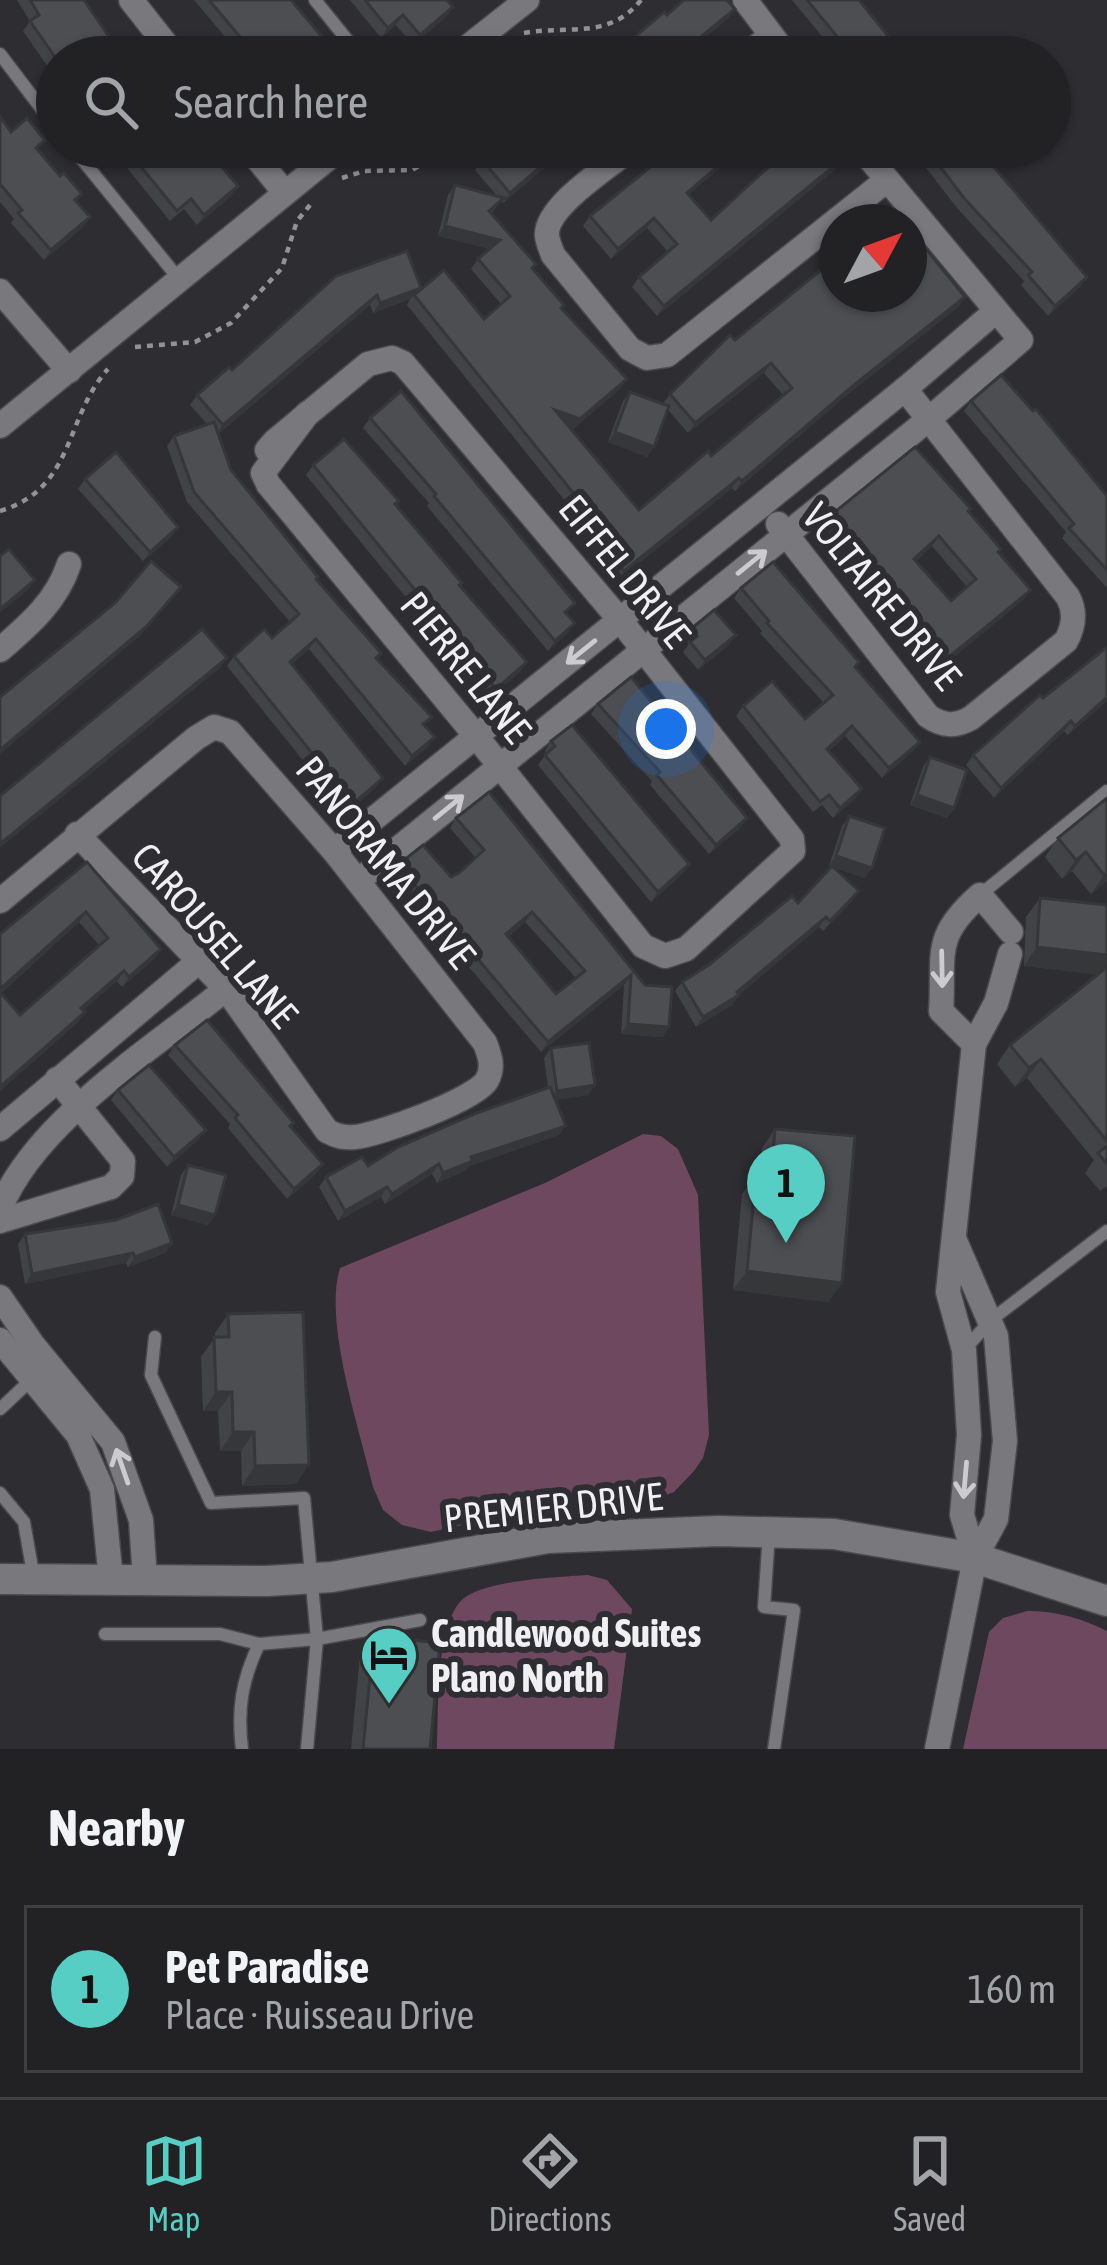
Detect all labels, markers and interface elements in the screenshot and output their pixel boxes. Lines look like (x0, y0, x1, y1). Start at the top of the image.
search box (36, 36, 1071, 168)
icon: search (78, 69, 144, 135)
text: Search here (174, 76, 368, 128)
north arrow (819, 204, 927, 312)
street label: EIFFEL DRIVE (551, 486, 700, 656)
street label: VOLTAIRE DRIVE (794, 494, 971, 698)
one-way arrow (736, 549, 768, 576)
street label: PIERRE LANE (392, 583, 540, 751)
one-way arrow (565, 638, 597, 664)
your location (636, 699, 696, 759)
street label: PANORAMA DRIVE (288, 748, 485, 977)
one-way arrow (433, 795, 465, 821)
street label: CAROUSEL LANE (123, 834, 307, 1036)
one-way arrow (931, 949, 954, 988)
pin: 1 (747, 1144, 825, 1243)
one-way arrow (110, 1448, 131, 1485)
one-way arrow (953, 1460, 976, 1499)
street label: PREMIER DRIVE (441, 1474, 665, 1540)
place label: Candlewood Suites Plano North (431, 1611, 701, 1700)
hotel icon: Candlewood Suites Plano North (358, 1624, 420, 1706)
text: Nearby (48, 1798, 185, 1857)
text: Pet Paradise (165, 1941, 370, 1993)
text: 1 (81, 1967, 99, 2011)
text: 160 m (968, 1967, 1056, 2011)
text: Place · Ruisseau Drive (165, 1993, 474, 2037)
tab: Map (141, 2128, 207, 2238)
tab: Directions (488, 2128, 612, 2238)
tab: Saved (893, 2128, 966, 2238)

